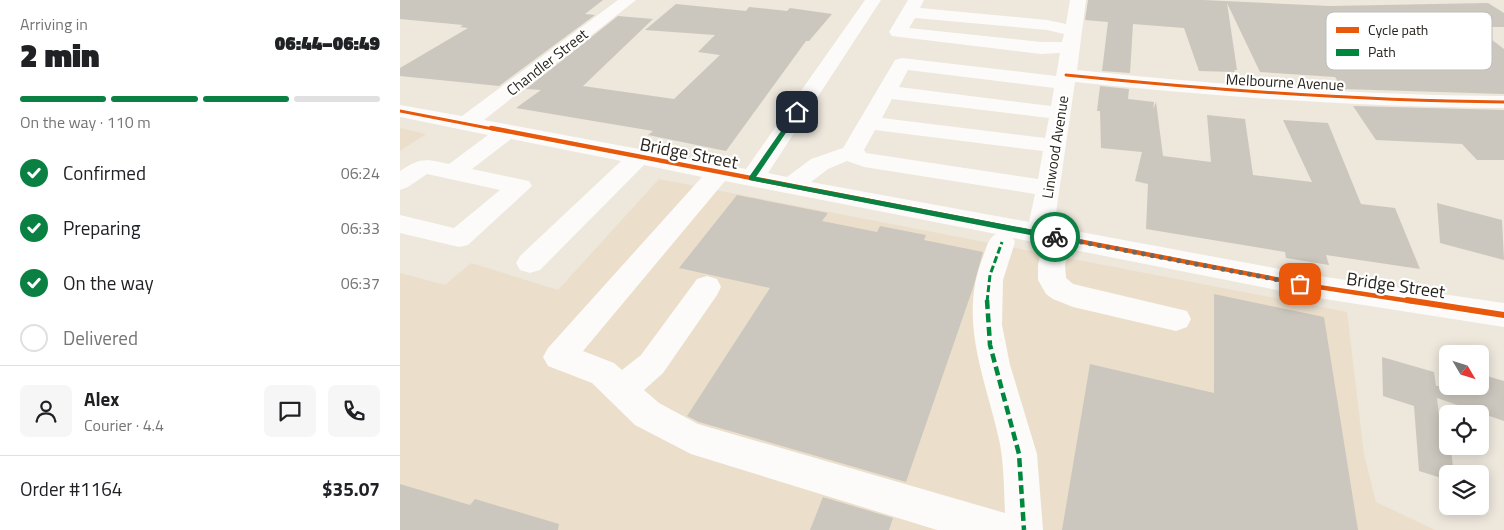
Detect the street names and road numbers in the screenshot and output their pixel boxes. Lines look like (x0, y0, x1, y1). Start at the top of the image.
street label: Chandler Street (501, 22, 593, 101)
street label: Melbourne Avenue (1225, 67, 1345, 97)
street label: Linwood Avenue (1036, 94, 1074, 200)
street label: Bridge Street (638, 130, 741, 176)
street label: Bridge Street (1345, 265, 1448, 305)

